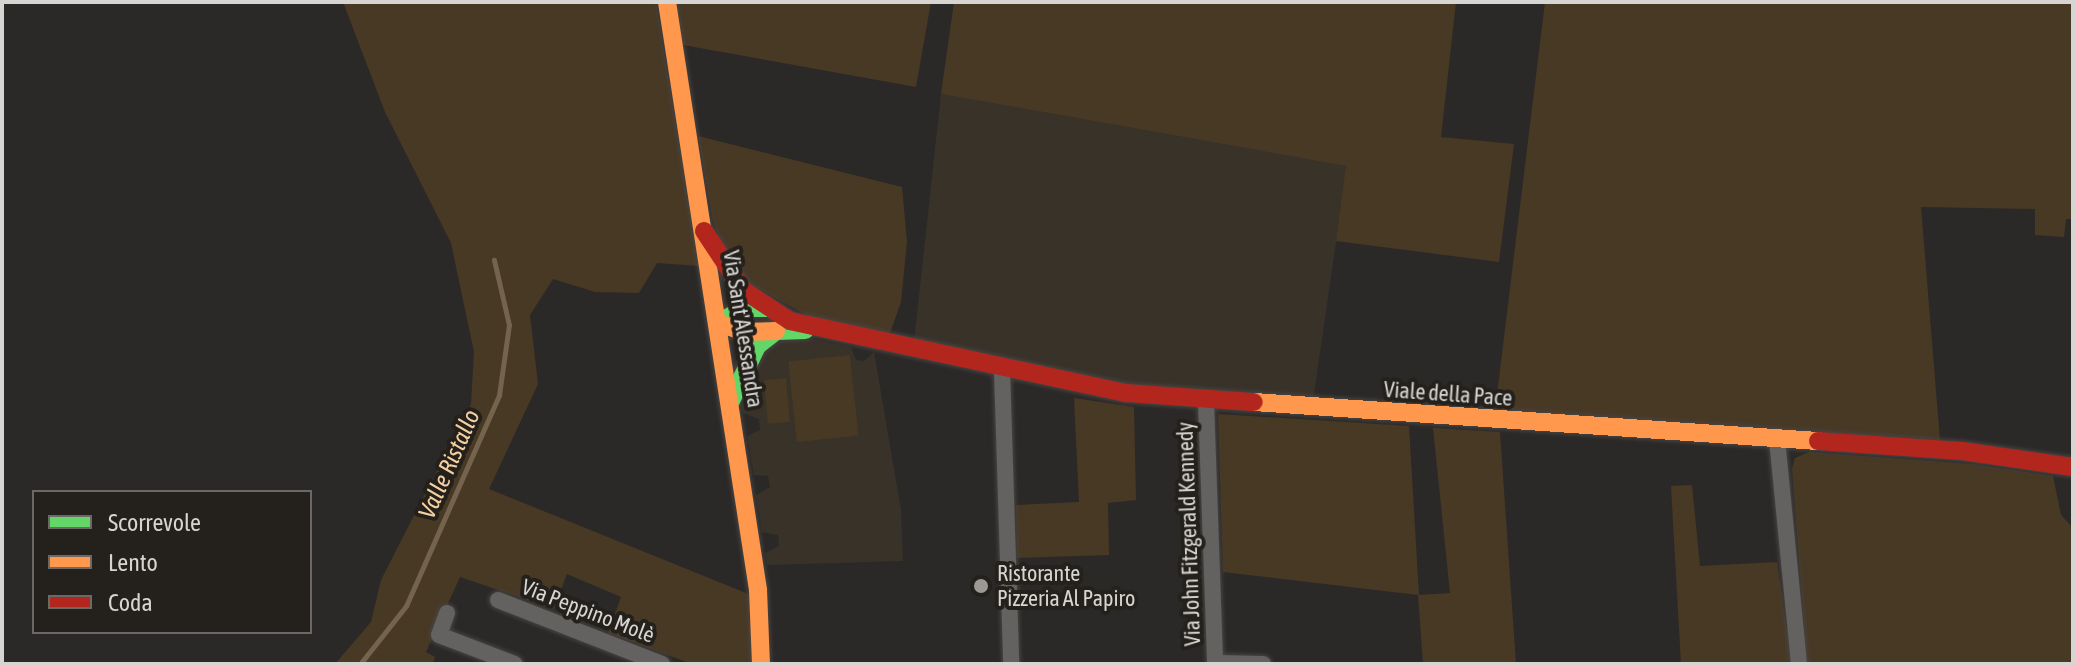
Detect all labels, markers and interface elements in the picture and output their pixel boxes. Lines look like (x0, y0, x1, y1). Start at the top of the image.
street label: Via Sant'Alessandra (718, 249, 768, 409)
street label: Viale della Pace (1383, 376, 1513, 412)
water label: Valle Ristallo (412, 405, 486, 523)
street label: Via John Fitzgerald Kennedy (1172, 421, 1206, 647)
legend (32, 490, 312, 634)
text: Scorrevole (108, 509, 201, 536)
text: Lento (108, 549, 158, 576)
place label: Ristorante Pizzeria Al Papiro (997, 560, 1135, 612)
street label: Via Peppino Molè (518, 574, 658, 648)
marker: Ristorante Pizzeria Al Papiro (972, 577, 990, 595)
text: Coda (108, 589, 153, 616)

